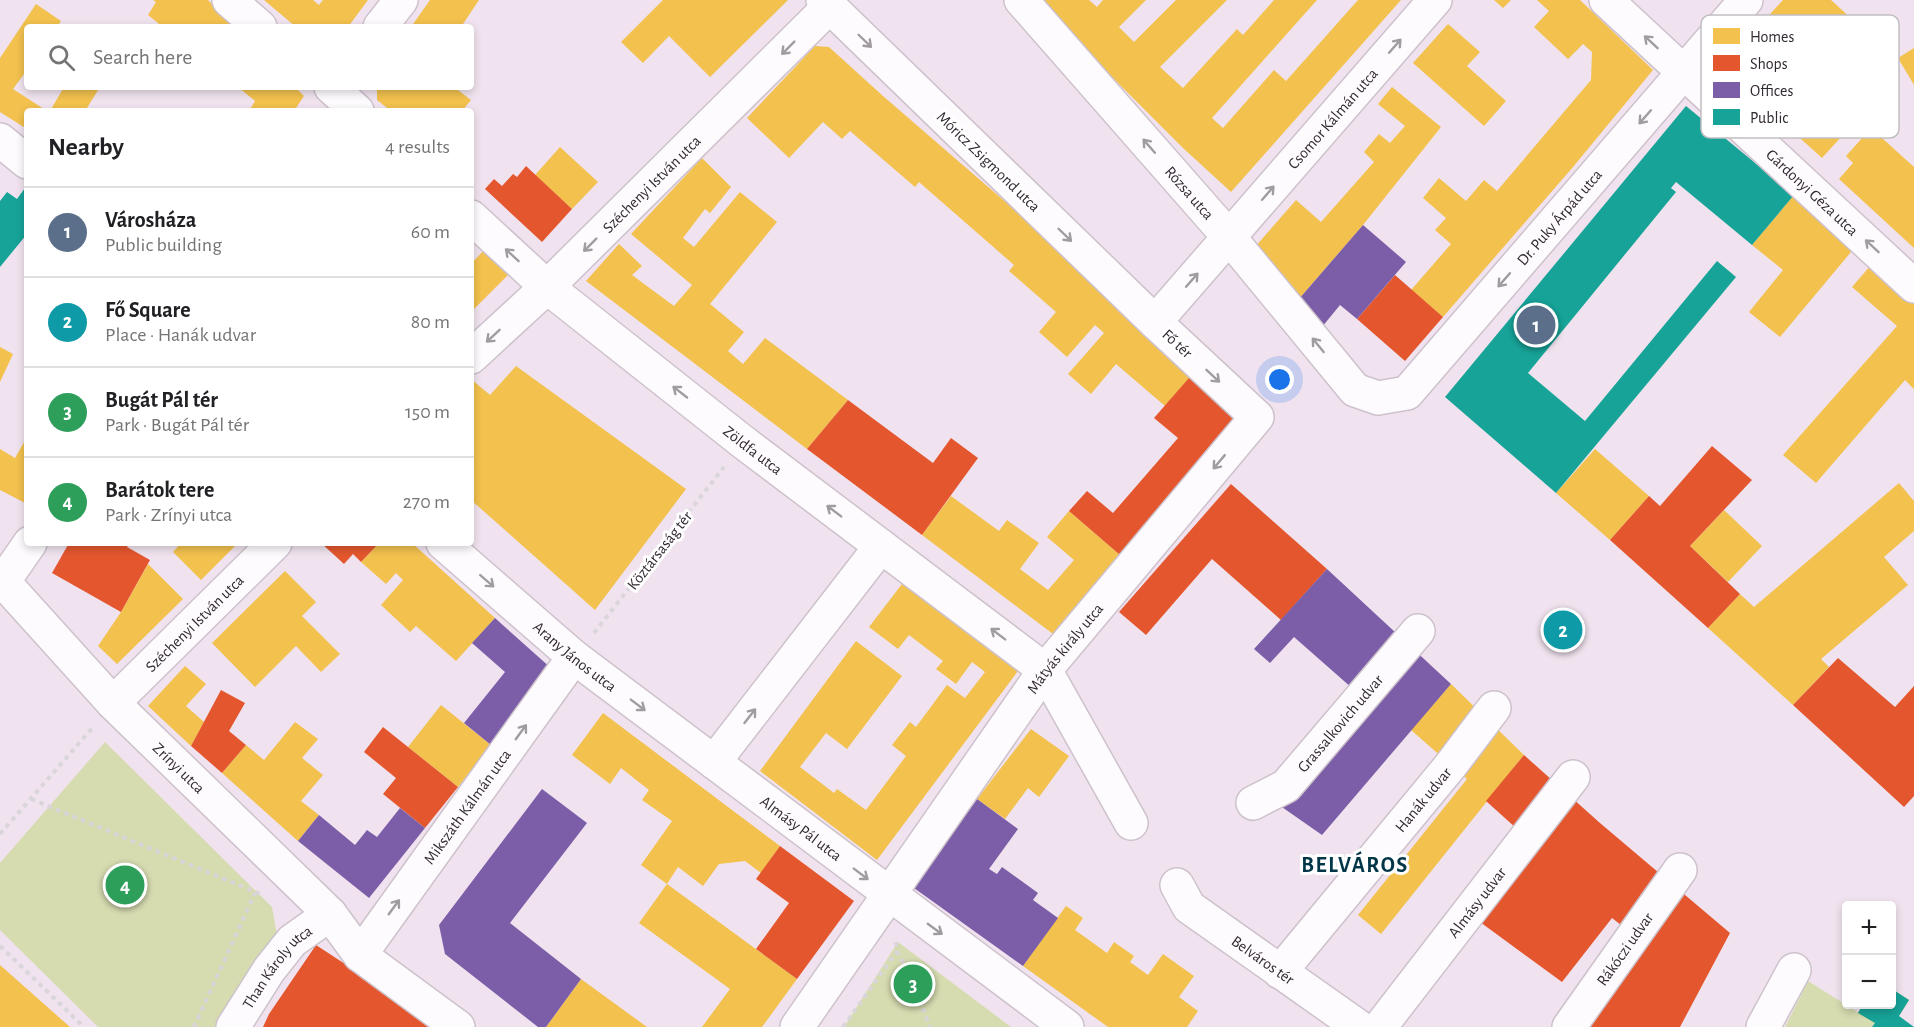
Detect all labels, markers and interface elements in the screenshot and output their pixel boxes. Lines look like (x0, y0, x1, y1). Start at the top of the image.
legend (1701, 15, 1899, 138)
search box (24, 24, 474, 90)
text: Homes (1750, 29, 1794, 45)
one-way arrow (857, 34, 872, 49)
one-way arrow (1644, 35, 1659, 49)
one-way arrow (1389, 38, 1402, 54)
icon: search (45, 41, 78, 74)
one-way arrow (780, 41, 795, 56)
text: Search here (93, 46, 192, 68)
text: Shops (1750, 56, 1788, 72)
street label: Csomor Kálmán utca (1285, 65, 1381, 172)
text: Offices (1750, 83, 1793, 99)
street label: Móricz Zsigmond utca (934, 109, 1043, 215)
one-way arrow (1638, 109, 1652, 124)
text: Public (1750, 110, 1788, 126)
street label: Széchenyi István utca (600, 133, 704, 236)
text: Nearby (48, 134, 124, 160)
text: 4 results (385, 137, 450, 157)
one-way arrow (1142, 139, 1156, 154)
street label: Gárdonyi Géza utca (1763, 146, 1861, 239)
street label: Rózsa utca (1162, 163, 1217, 223)
street label: Dr. Puky Árpád utca (1514, 167, 1605, 268)
one-way arrow (1261, 185, 1274, 201)
text: Városháza (105, 209, 196, 231)
text: 1 (64, 222, 71, 242)
text: 60 m (411, 222, 450, 242)
one-way arrow (1058, 228, 1073, 242)
text: Public building (105, 235, 222, 255)
one-way arrow (582, 237, 597, 252)
one-way arrow (1864, 238, 1879, 253)
one-way arrow (505, 248, 520, 263)
one-way arrow (1185, 272, 1199, 287)
one-way arrow (1497, 272, 1511, 287)
text: Fő Square (105, 299, 191, 321)
pin: 1 (1516, 302, 1556, 348)
text: 2 (63, 312, 72, 332)
text: 80 m (411, 312, 450, 332)
text: Place · Hanák udvar (105, 325, 256, 345)
street label: Fő tér (1159, 326, 1196, 362)
one-way arrow (486, 329, 501, 344)
one-way arrow (1311, 338, 1325, 353)
your location (1265, 365, 1294, 394)
one-way arrow (1205, 369, 1220, 383)
one-way arrow (672, 386, 688, 399)
text: Bugát Pál tér (105, 389, 218, 411)
text: 3 (63, 402, 72, 422)
text: 150 m (405, 402, 450, 422)
text: Park · Bugát Pál tér (105, 415, 249, 435)
street label: Zöldfa utca (720, 423, 785, 478)
one-way arrow (1213, 454, 1226, 470)
text: Barátok tere (105, 479, 214, 501)
text: 4 (62, 492, 73, 512)
text: 270 m (403, 492, 450, 512)
text: Park · Zrínyi utca (105, 505, 232, 525)
one-way arrow (827, 505, 843, 517)
street label: Köztársaság tér (624, 508, 696, 593)
street label: Széchenyi István utca (143, 572, 247, 675)
one-way arrow (479, 574, 494, 588)
street label: Mátyás király utca (1024, 600, 1106, 697)
pin: 2 (1544, 608, 1582, 652)
street label: Arany János utca (530, 619, 619, 695)
one-way arrow (990, 628, 1006, 641)
street label: Grassalkovich udvar (1295, 671, 1387, 775)
one-way arrow (630, 698, 646, 711)
one-way arrow (744, 708, 756, 724)
one-way arrow (514, 724, 527, 740)
street label: Zrínyi utca (150, 740, 208, 797)
street label: Mikszáth Kálmán utca (421, 747, 514, 867)
street label: Hanák udvar (1392, 764, 1455, 835)
street label: Almásy Pál utca (757, 793, 844, 864)
district label: BELVÁROS (1301, 851, 1409, 876)
pin: 4 (106, 862, 144, 908)
street label: Almásy udvar (1445, 864, 1510, 941)
one-way arrow (853, 867, 869, 880)
one-way arrow (388, 900, 401, 916)
map controls (1842, 901, 1896, 1009)
button: + (1842, 901, 1896, 955)
street label: Rákóczi udvar (1594, 909, 1657, 989)
one-way arrow (926, 922, 942, 935)
street label: Than Károly utca (240, 923, 315, 1012)
street label: Belváros tér (1228, 933, 1298, 988)
button: − (1842, 955, 1896, 1009)
pin: 3 (894, 962, 932, 1006)

